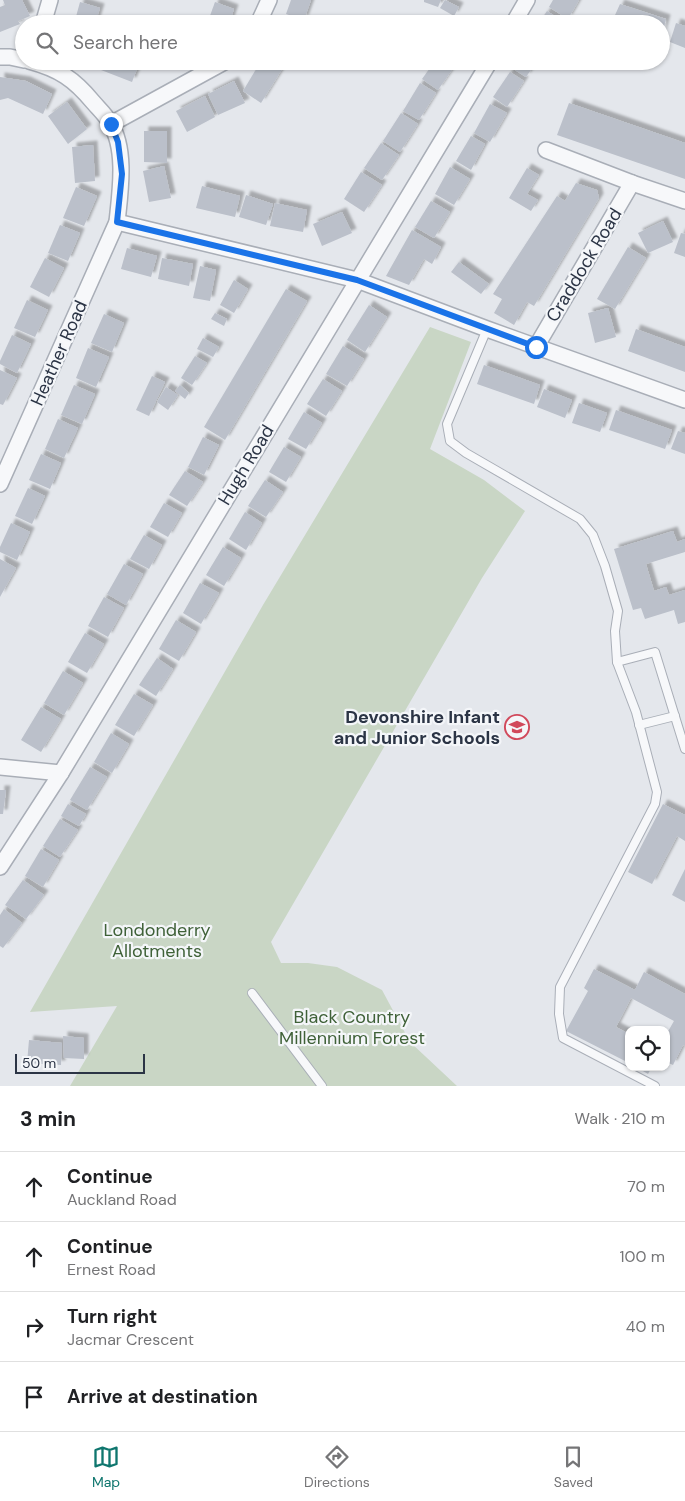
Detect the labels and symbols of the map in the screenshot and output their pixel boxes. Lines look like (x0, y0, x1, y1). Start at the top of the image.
route end (100, 113, 123, 136)
street label: Craddock Road (541, 204, 627, 326)
street label: Heather Road (25, 296, 93, 410)
route start (525, 336, 548, 359)
street label: Hugh Road (213, 420, 279, 510)
place label: Devonshire Infant and Junior Schools (334, 705, 500, 750)
school or university icon: Devonshire Infant and Junior Schools (504, 714, 530, 740)
park label: Londonderry Allotments (103, 918, 211, 963)
park label: Black Country Millennium Forest (279, 1005, 425, 1050)
scale bar (15, 1051, 145, 1074)

